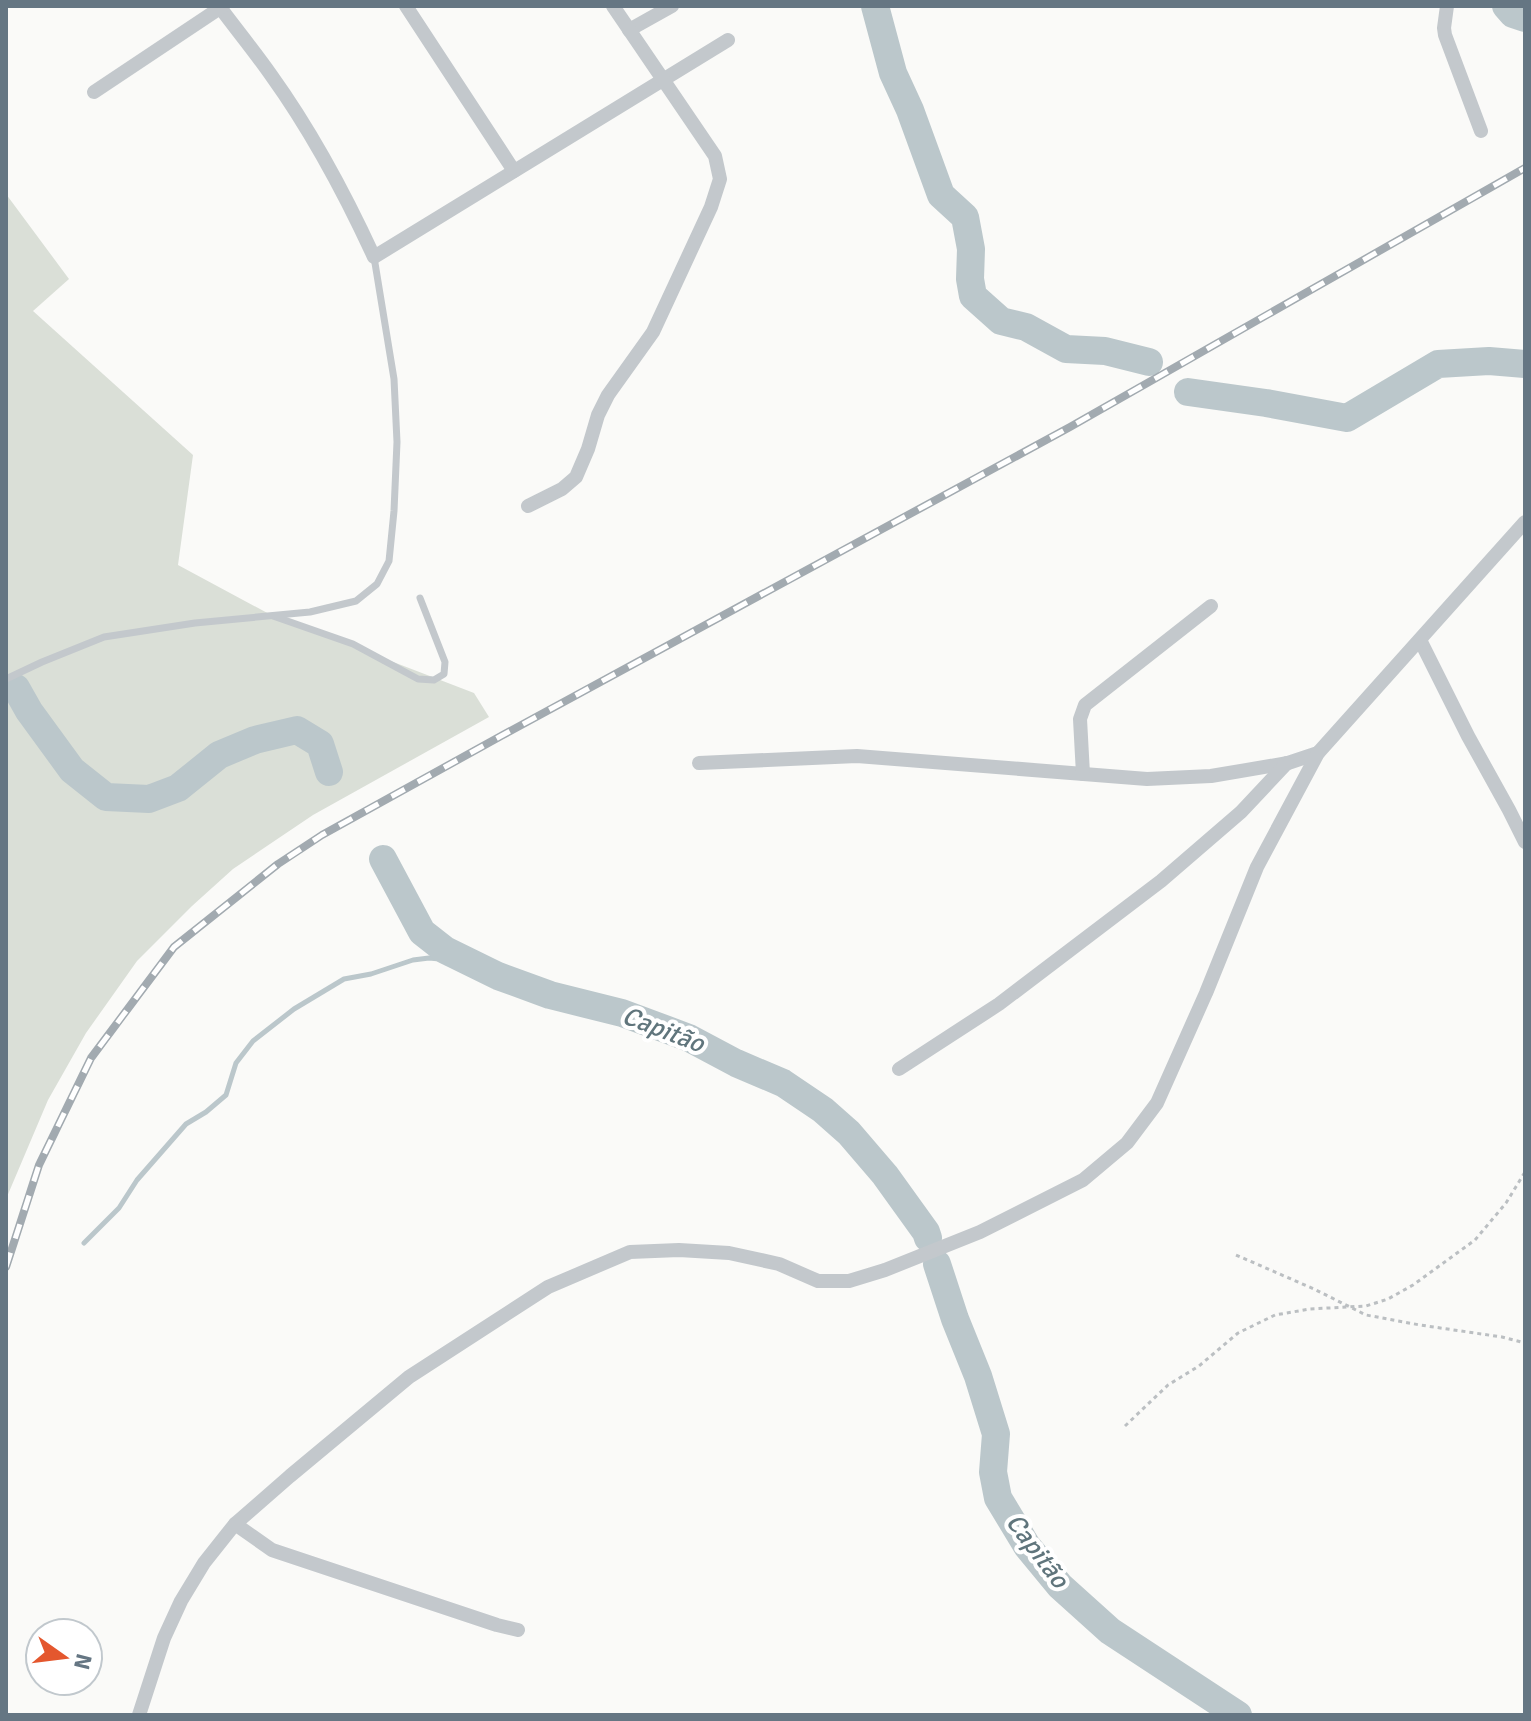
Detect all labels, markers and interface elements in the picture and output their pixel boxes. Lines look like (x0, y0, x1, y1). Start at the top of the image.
water label: Capitão (618, 1000, 710, 1061)
water label: Capitão (999, 1507, 1076, 1596)
north arrow (24, 1617, 104, 1697)
text: N (68, 1651, 98, 1672)

